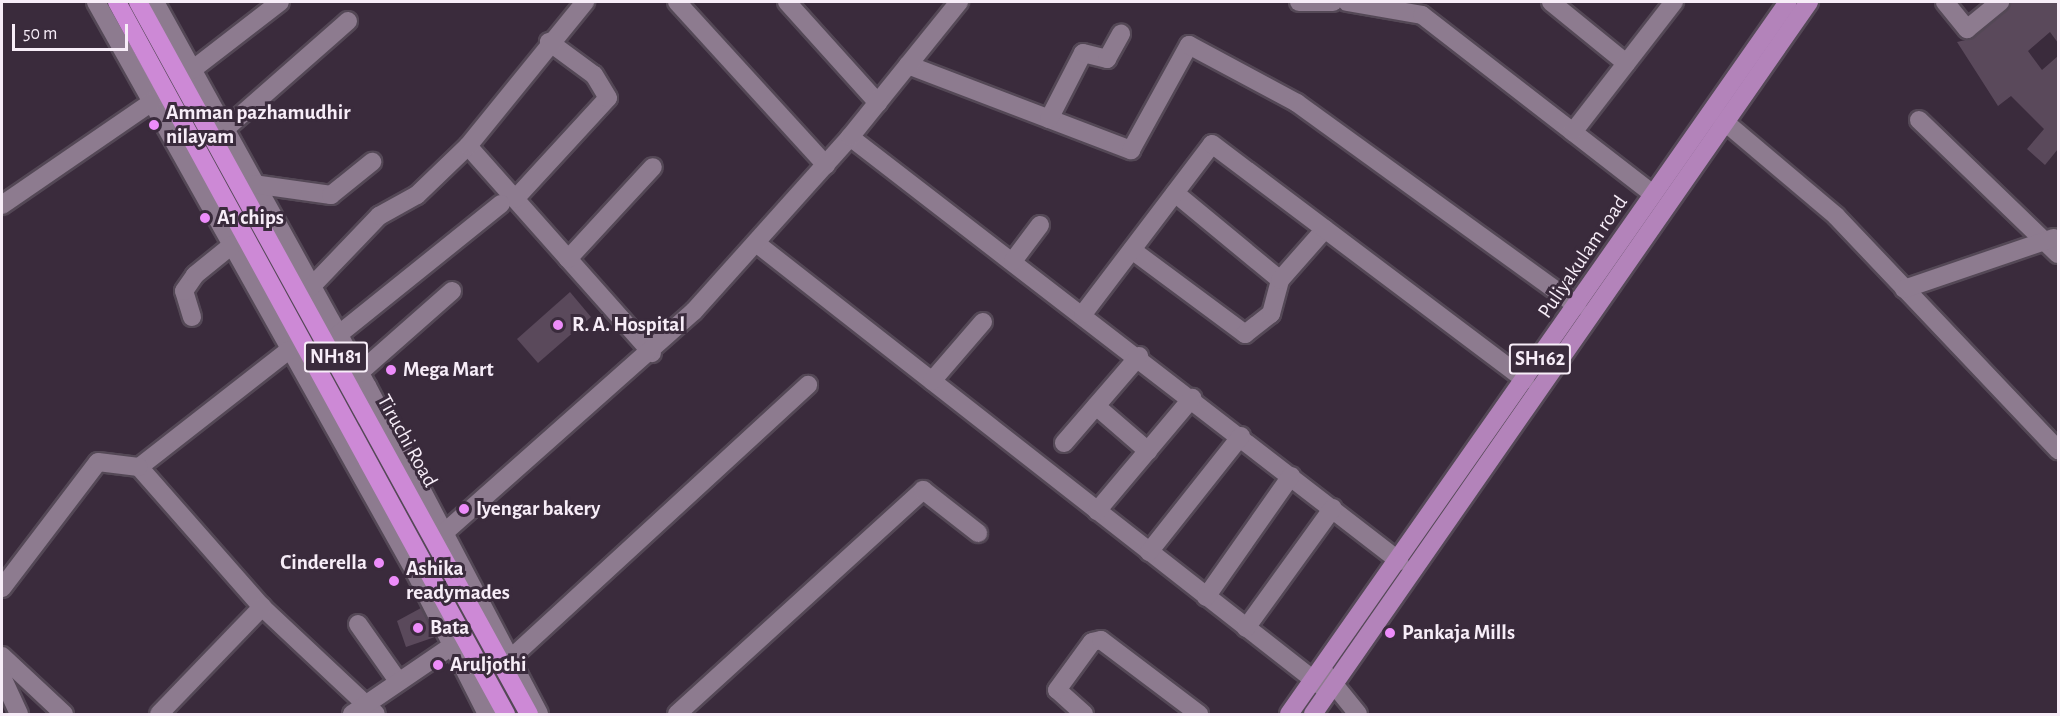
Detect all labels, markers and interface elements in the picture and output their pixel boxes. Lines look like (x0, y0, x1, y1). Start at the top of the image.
scale bar (15, 12, 130, 50)
text: 50 m (23, 25, 57, 43)
place label: Amman pazhamudhir nilayam (166, 100, 350, 150)
marker: Amman pazhamudhir nilayam (147, 118, 161, 132)
street label: Puliyakulam road (1533, 191, 1633, 323)
place label: A1 chips (217, 205, 284, 231)
marker: A1 chips (198, 211, 212, 225)
place label: R. A. Hospital (572, 312, 685, 338)
marker: R. A. Hospital (549, 316, 567, 334)
road number: NH181 (303, 340, 369, 374)
road number: SH162 (1508, 342, 1572, 376)
place label: Mega Mart (403, 357, 494, 383)
marker: Mega Mart (384, 363, 398, 377)
street label: Tiruchi Road (371, 390, 443, 492)
place label: Iyengar bakery (476, 496, 600, 522)
marker: Iyengar bakery (457, 502, 471, 516)
place label: Cinderella (280, 550, 367, 576)
marker: Cinderella (372, 556, 386, 570)
place label: Ashika readymades (406, 556, 510, 606)
marker: Ashika readymades (387, 574, 401, 588)
place label: Bata (430, 615, 469, 641)
place label: Pankaja Mills (1402, 620, 1515, 646)
marker: Bata (411, 621, 425, 635)
marker: Pankaja Mills (1383, 626, 1397, 640)
place label: Aruljothi (450, 652, 526, 678)
marker: Aruljothi (431, 658, 445, 672)

